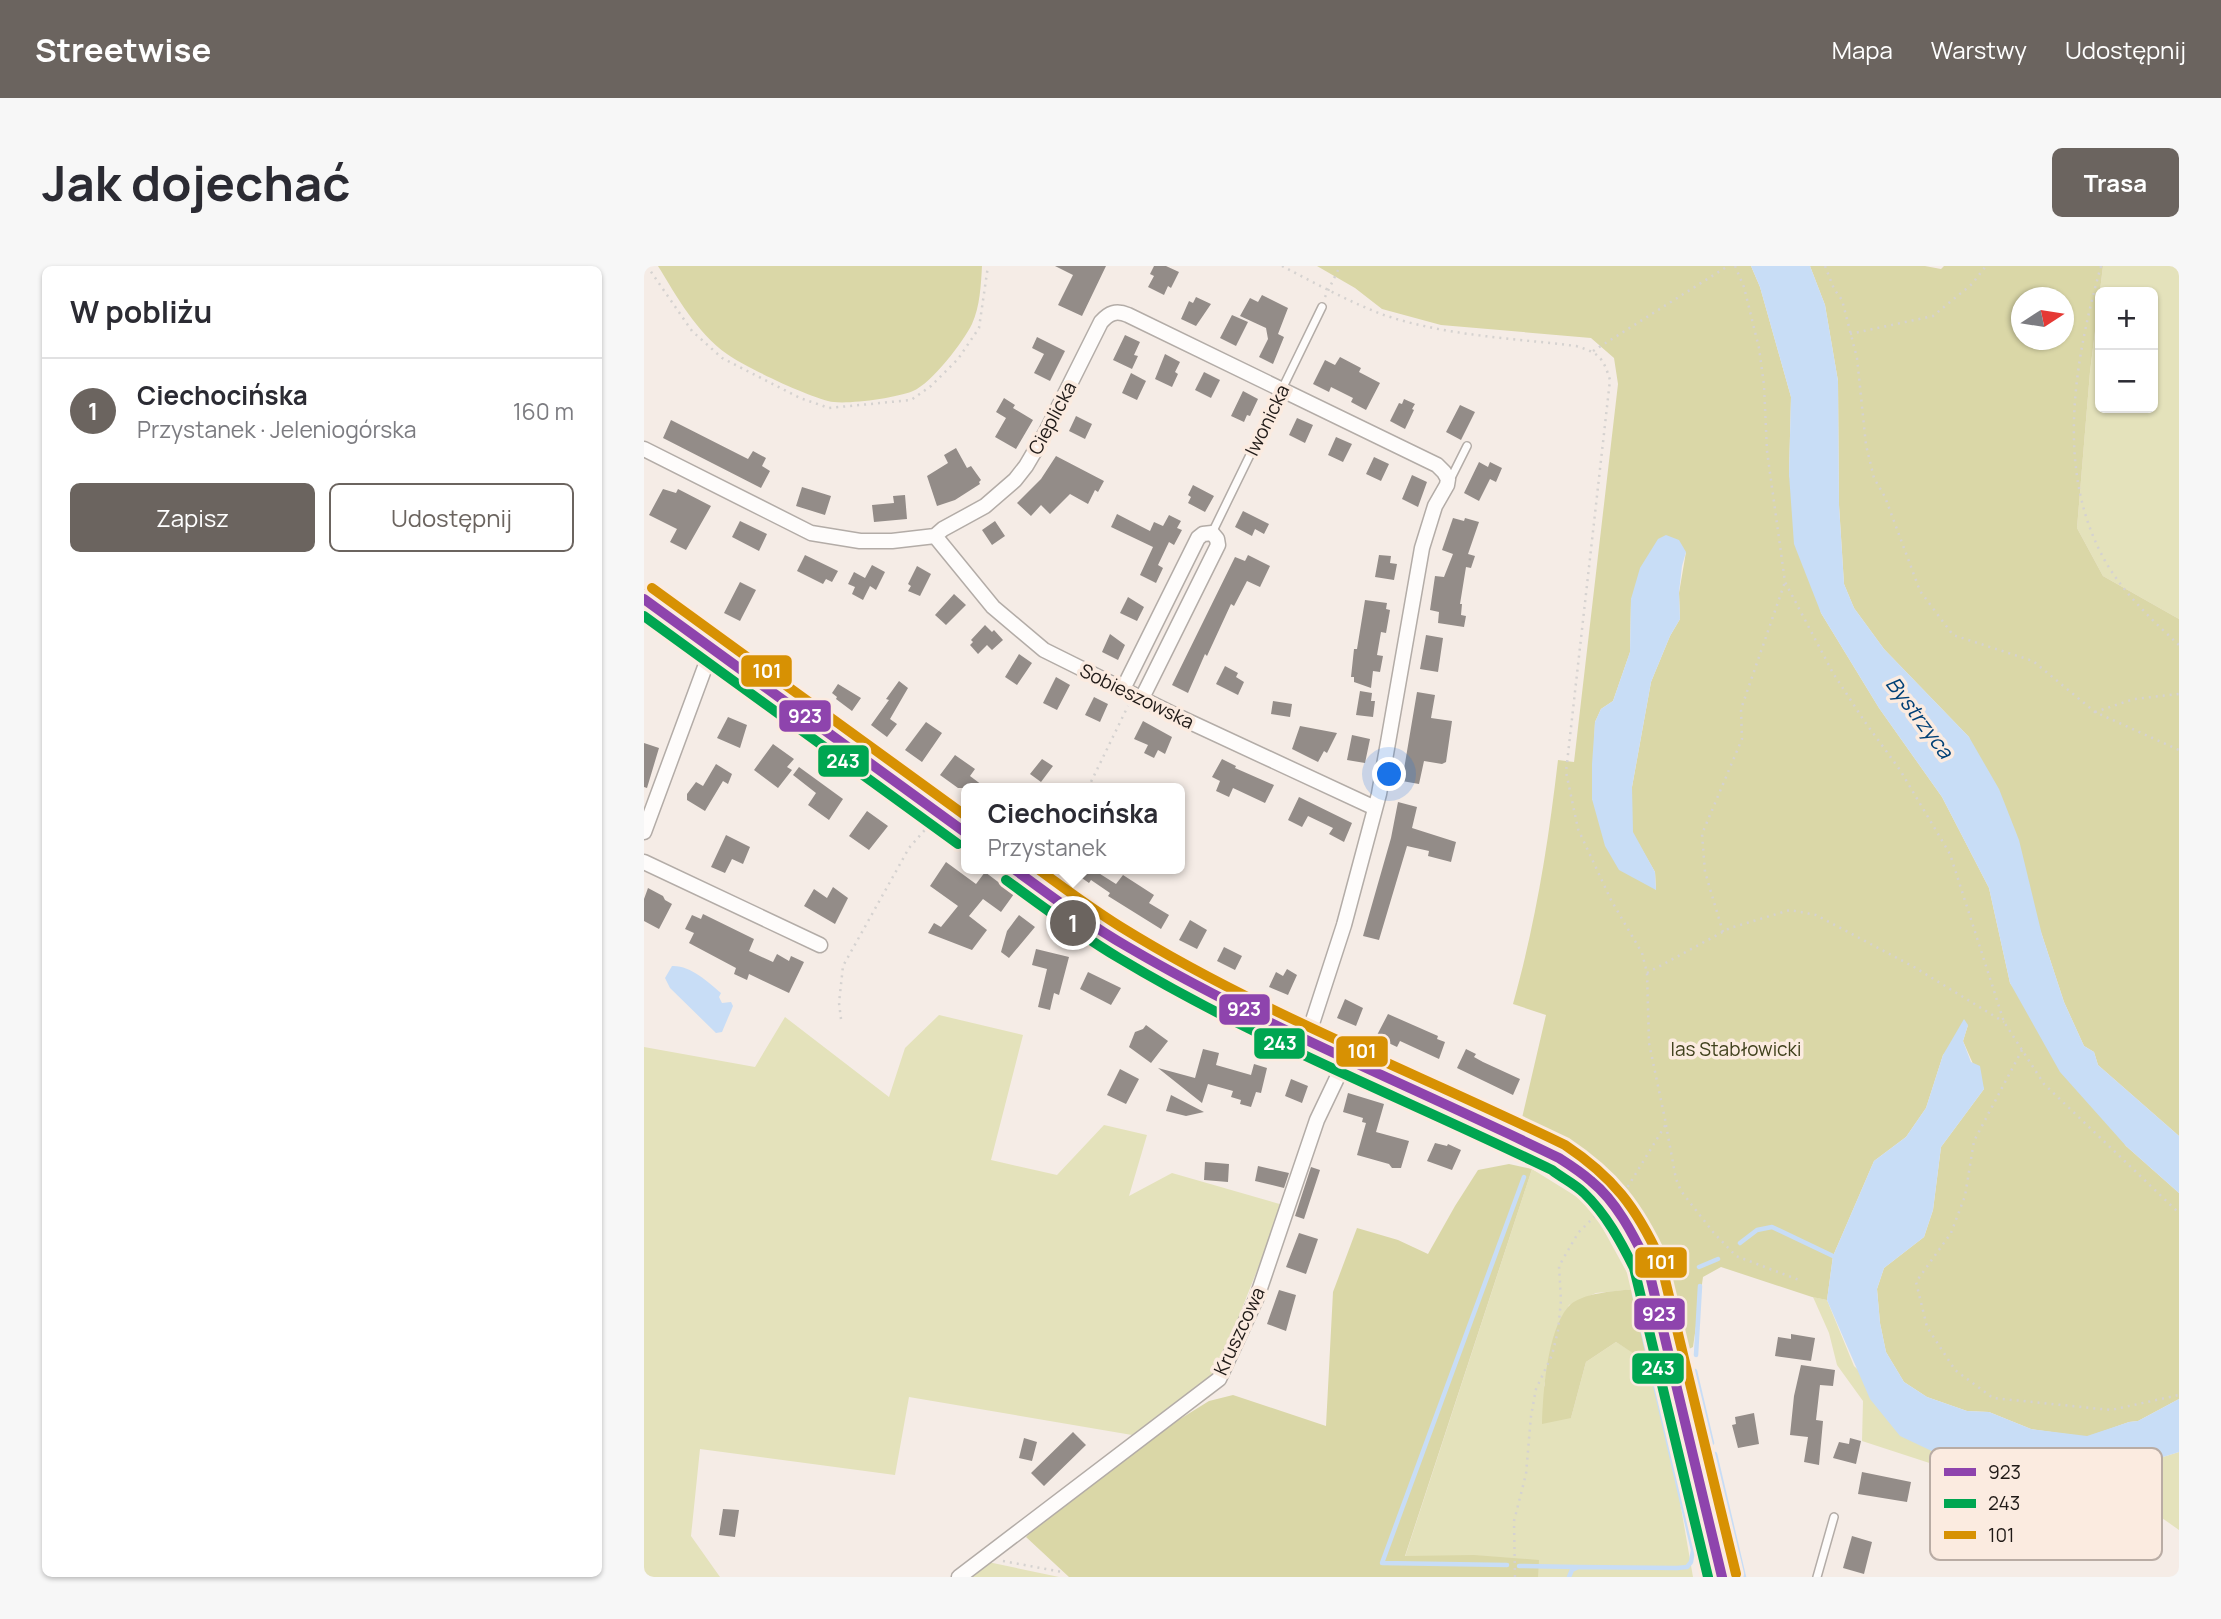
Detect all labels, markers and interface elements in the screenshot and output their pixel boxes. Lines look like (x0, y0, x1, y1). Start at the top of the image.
text: Streetwise (35, 27, 211, 72)
text: Mapa (1832, 33, 1893, 66)
text: Warstwy (1931, 33, 2027, 66)
text: Udostępnij (2065, 33, 2186, 66)
button: Trasa (2052, 148, 2179, 217)
text: Jak dojechać (42, 149, 350, 216)
north arrow (2011, 287, 2074, 350)
map controls (2095, 287, 2158, 413)
button: + (2095, 287, 2158, 350)
text: W pobliżu (70, 291, 212, 332)
button: − (2095, 350, 2158, 413)
text: Ciechocińska (137, 377, 308, 413)
street label: Cieplicka (1022, 377, 1082, 459)
street label: Iwonicka (1239, 380, 1295, 460)
text: 1 (88, 395, 98, 427)
text: 160 m (513, 395, 574, 427)
text: Przystanek · Jeleniogórska (137, 413, 417, 445)
button: Zapisz (70, 483, 315, 552)
button: Udostępnij (329, 483, 574, 552)
line badge: 101 (740, 654, 793, 688)
street label: Sobieszowska (1076, 657, 1198, 735)
text: 101 (752, 658, 782, 684)
water label: Bystrzyca (1880, 670, 1961, 765)
line badge: 923 (778, 699, 832, 733)
text: 923 (788, 703, 822, 729)
line badge: 243 (817, 744, 870, 778)
text: 243 (826, 748, 860, 774)
your location (1372, 757, 1406, 791)
popup (961, 783, 1185, 874)
text: Ciechocińska (988, 795, 1158, 831)
text: Przystanek (988, 831, 1106, 863)
pin: 1 (1050, 897, 1096, 949)
line badge: 923 (1218, 993, 1271, 1026)
text: 923 (1227, 996, 1261, 1022)
line badge: 243 (1253, 1027, 1306, 1060)
text: 243 (1263, 1030, 1297, 1056)
line badge: 101 (1335, 1035, 1389, 1068)
park label: las Stabłowicki (1671, 1036, 1801, 1062)
text: 101 (1347, 1038, 1377, 1064)
line badge: 101 (1634, 1246, 1688, 1279)
text: 101 (1646, 1249, 1676, 1275)
street label: Kruszcowa (1207, 1283, 1271, 1379)
line badge: 923 (1633, 1297, 1686, 1331)
text: 923 (1642, 1301, 1676, 1327)
line badge: 243 (1631, 1352, 1685, 1385)
text: 243 (1641, 1355, 1675, 1381)
legend (1930, 1448, 2162, 1560)
text: 923 (1988, 1459, 2021, 1485)
text: 243 (1988, 1490, 2020, 1516)
text: 101 (1988, 1522, 2014, 1548)

